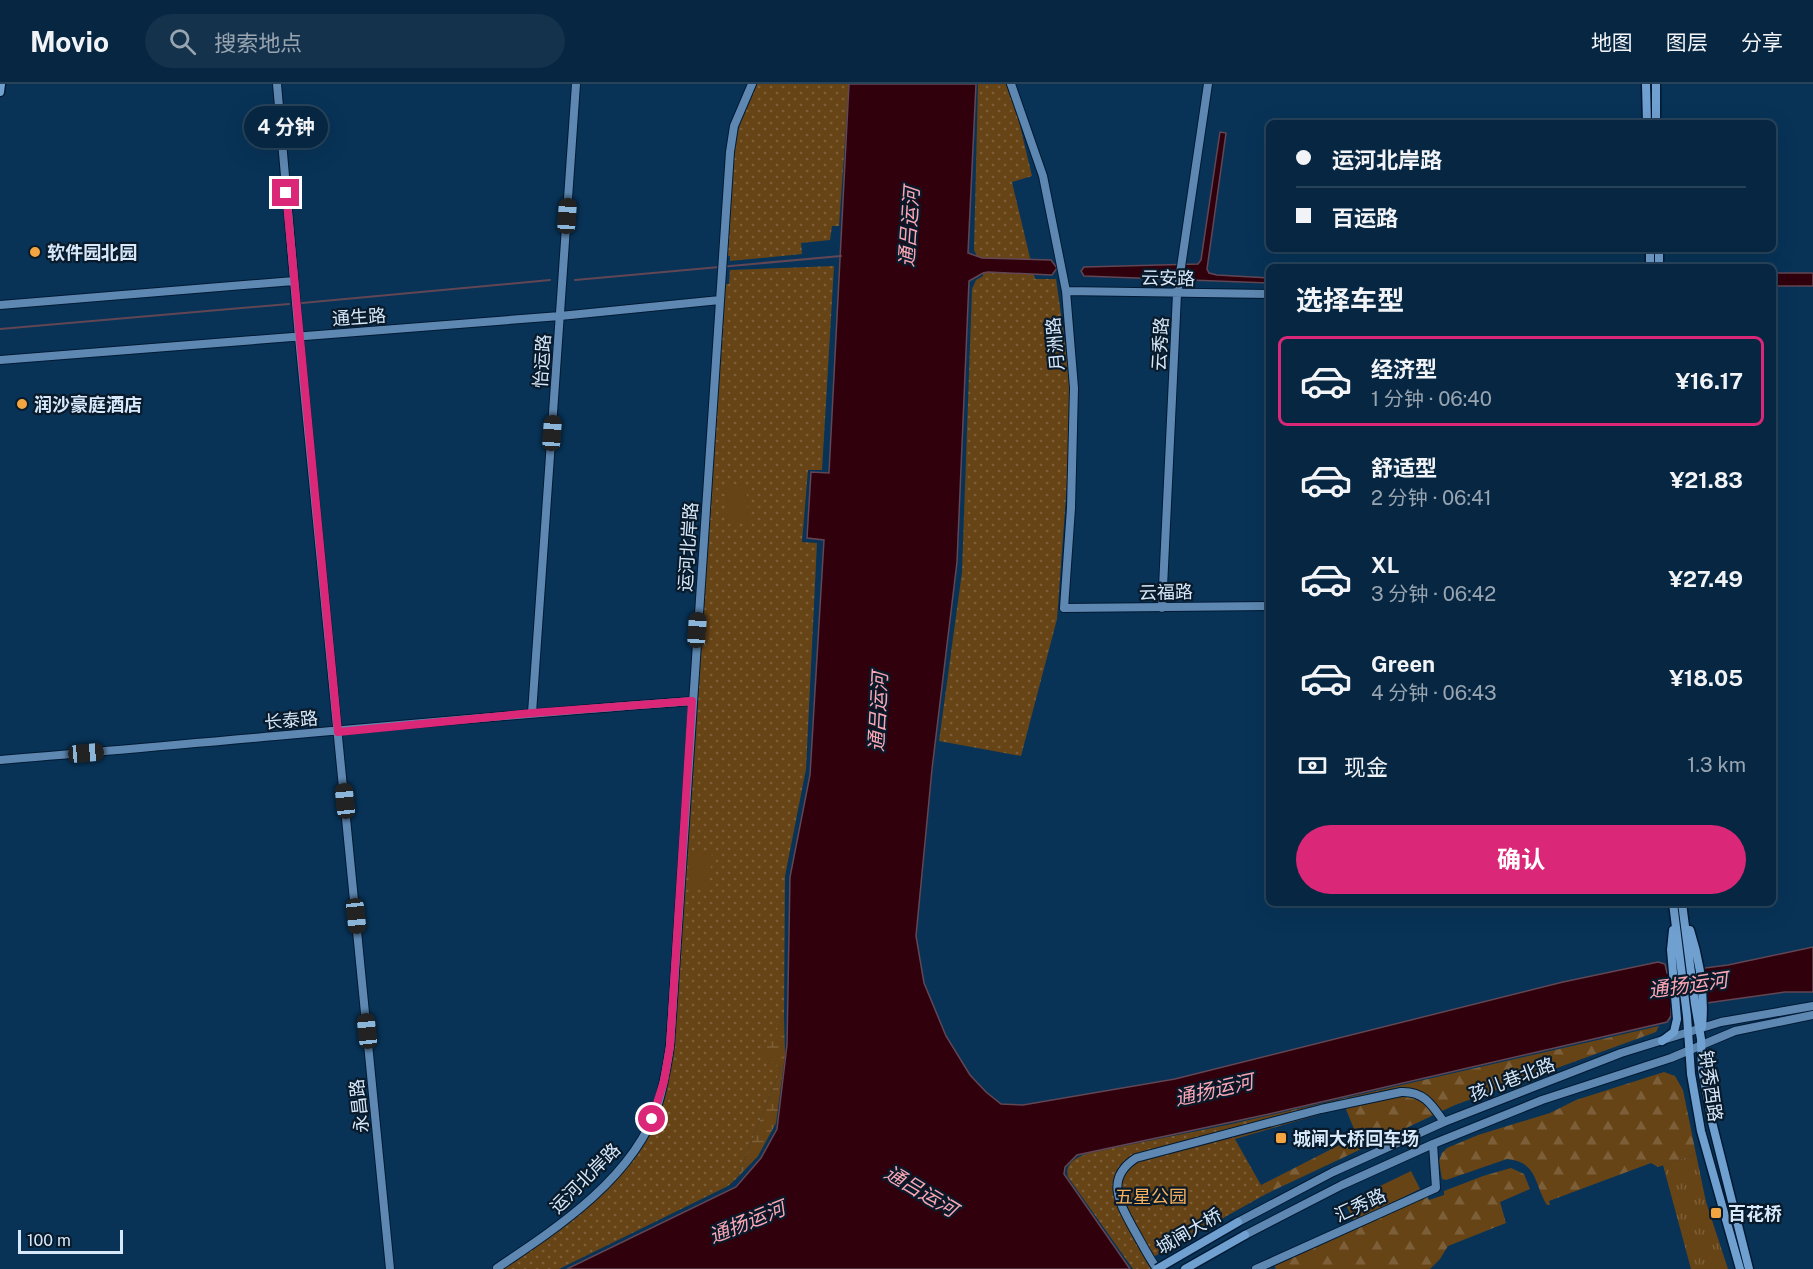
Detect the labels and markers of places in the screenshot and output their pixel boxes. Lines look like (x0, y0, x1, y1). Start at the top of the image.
place label: 软件园北园 (47, 242, 137, 263)
marker: 软件园北园 (28, 245, 42, 259)
place label: 润沙豪庭酒店 (34, 394, 142, 415)
marker: 润沙豪庭酒店 (15, 397, 29, 411)
place label: 城闸大桥回车场 (1293, 1128, 1419, 1149)
marker: 城闸大桥回车场 (1274, 1131, 1288, 1145)
place label: 百花桥 (1728, 1203, 1782, 1224)
marker: 百花桥 (1709, 1206, 1723, 1220)

